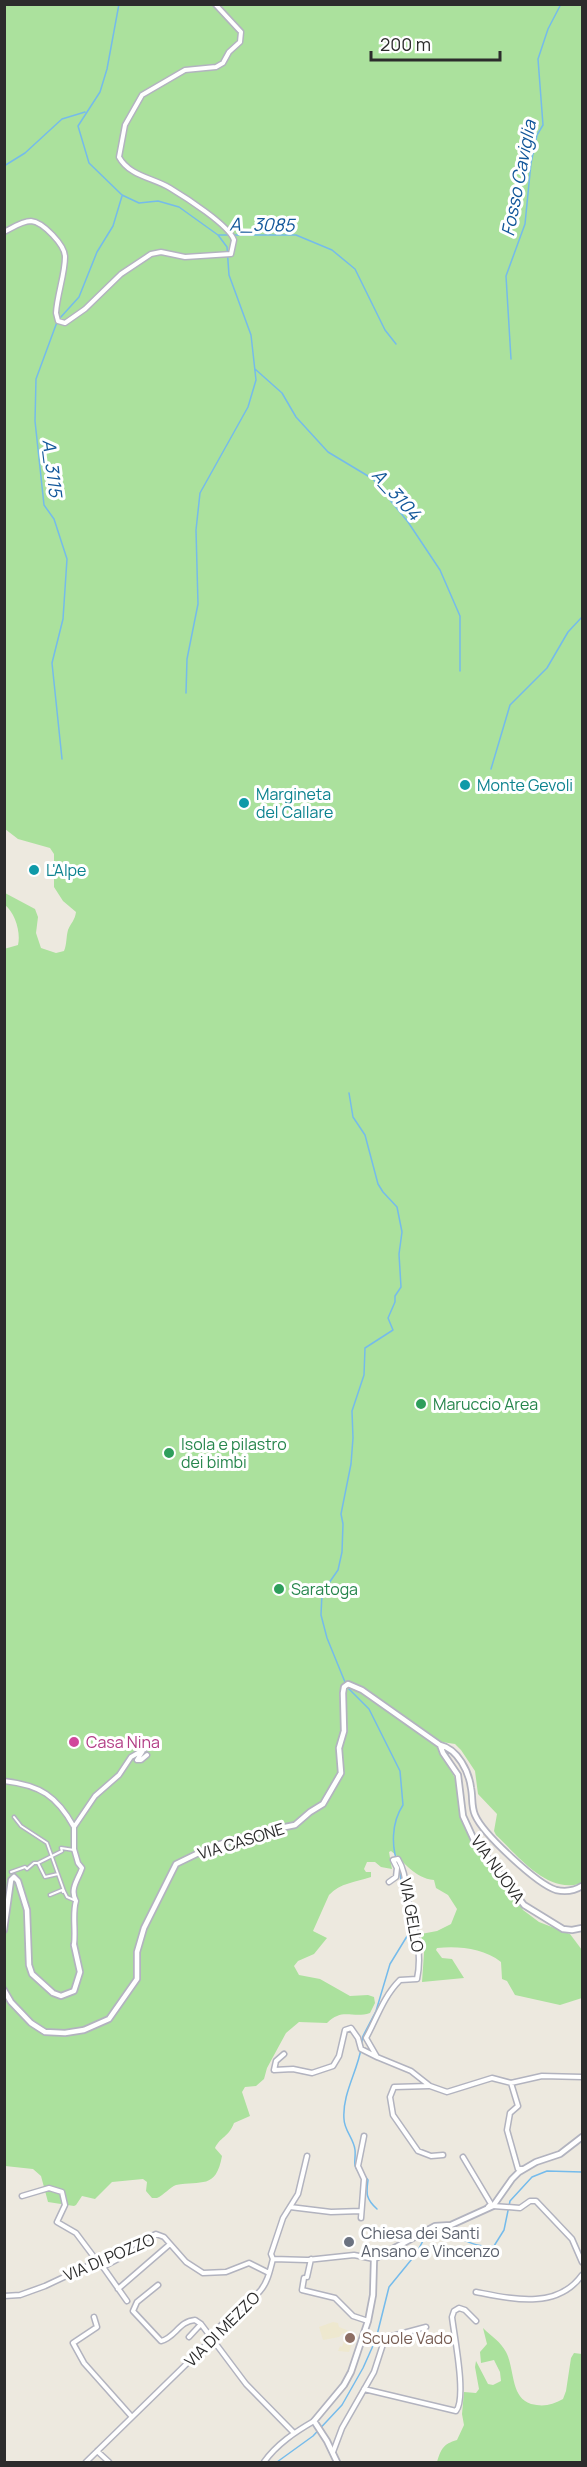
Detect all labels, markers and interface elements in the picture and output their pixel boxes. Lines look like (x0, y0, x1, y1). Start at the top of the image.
scale bar (371, 24, 500, 62)
text: 200 m (380, 32, 431, 56)
water label: Fosso Caviglia (495, 117, 541, 238)
water label: A_3085 (229, 211, 296, 237)
water label: A_3115 (38, 438, 69, 500)
water label: A_3104 (367, 463, 427, 525)
place label: Monte Gevoli (477, 774, 573, 796)
marker: Monte Gevoli (458, 778, 472, 792)
place label: Margineta del Callare (256, 783, 333, 823)
marker: Margineta del Callare (237, 796, 251, 810)
place label: L'Alpe (46, 859, 86, 881)
marker: L'Alpe (27, 863, 41, 877)
place label: Maruccio Area (433, 1393, 538, 1415)
marker: Maruccio Area (414, 1397, 428, 1411)
place label: Isola e pilastro dei bimbi (181, 1433, 287, 1473)
marker: Isola e pilastro dei bimbi (162, 1446, 176, 1460)
place label: Saratoga (291, 1578, 358, 1600)
marker: Saratoga (272, 1582, 286, 1596)
place label: Casa Nina (86, 1731, 160, 1753)
marker: Casa Nina (67, 1735, 81, 1749)
street label: VIA CASONE (195, 1817, 287, 1865)
street label: VIA NUOVA (466, 1831, 530, 1907)
street label: VIA GELLO (395, 1876, 429, 1954)
place label: Chiesa dei Santi Ansano e Vincenzo (361, 2222, 500, 2262)
street label: VIA DI POZZO (60, 2228, 158, 2286)
marker: Chiesa dei Santi Ansano e Vincenzo (342, 2235, 356, 2249)
street label: VIA DI MEZZO (180, 2286, 265, 2371)
place label: Scuole Vado (362, 2327, 453, 2349)
marker: Scuole Vado (343, 2331, 357, 2345)

